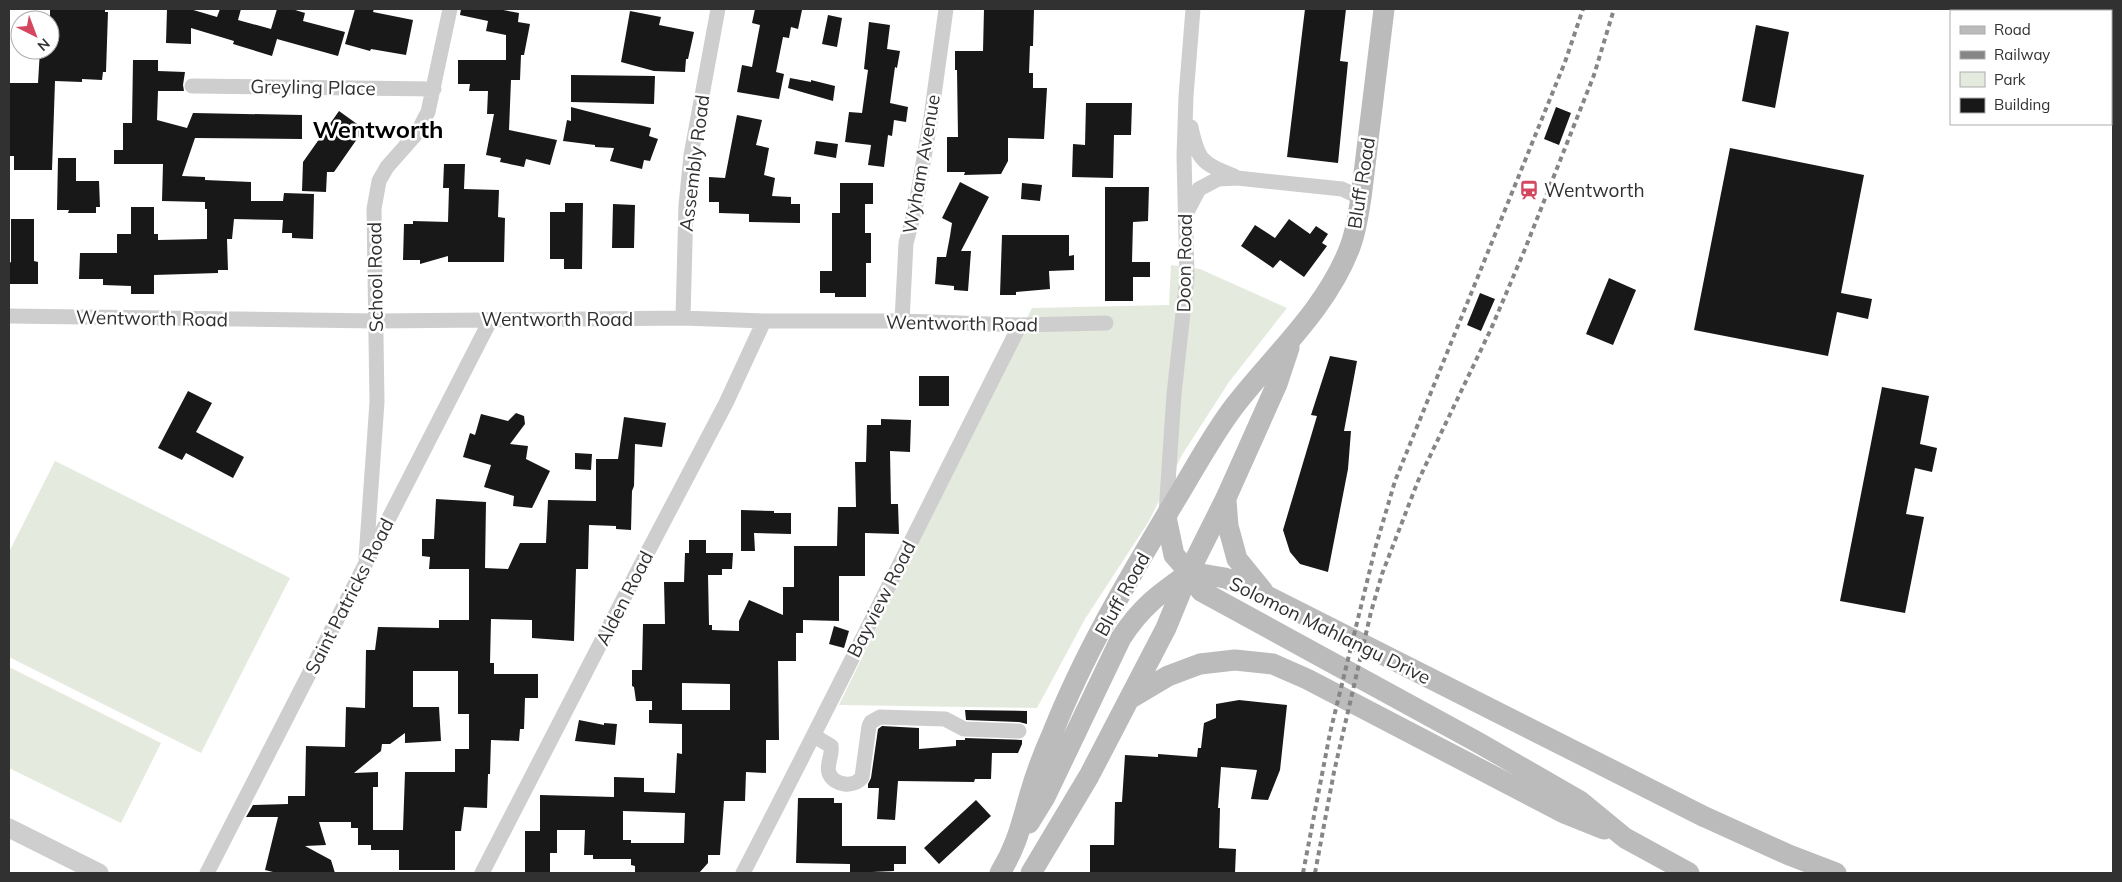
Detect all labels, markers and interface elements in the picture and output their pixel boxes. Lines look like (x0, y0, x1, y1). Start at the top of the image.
north arrow (10, 10, 60, 60)
legend (1950, 10, 2112, 125)
text: Road (1994, 20, 2031, 39)
text: N (34, 34, 54, 55)
text: Railway (1994, 45, 2050, 64)
text: Park (1994, 70, 2026, 89)
street label: Greyling Place (250, 74, 376, 100)
street label: Wyham Avenue (897, 92, 945, 236)
street label: Assembly Road (674, 93, 714, 233)
text: Building (1994, 95, 2050, 114)
district label: Wentworth (312, 114, 444, 144)
street label: Bluff Road (1342, 135, 1380, 231)
place label: Wentworth (1544, 178, 1645, 202)
station icon: Wentworth (1518, 179, 1540, 201)
street label: Doon Road (1171, 214, 1197, 312)
street label: School Road (362, 222, 388, 332)
street label: Wentworth Road (76, 305, 228, 331)
street label: Wentworth Road (481, 307, 633, 331)
street label: Wentworth Road (886, 310, 1038, 336)
street label: Saint Patricks Road (299, 514, 399, 678)
street label: Bayview Road (841, 537, 921, 661)
street label: Alden Road (590, 547, 658, 649)
street label: Bluff Road (1089, 548, 1155, 640)
street label: Solomon Mahlangu Drive (1225, 571, 1435, 689)

